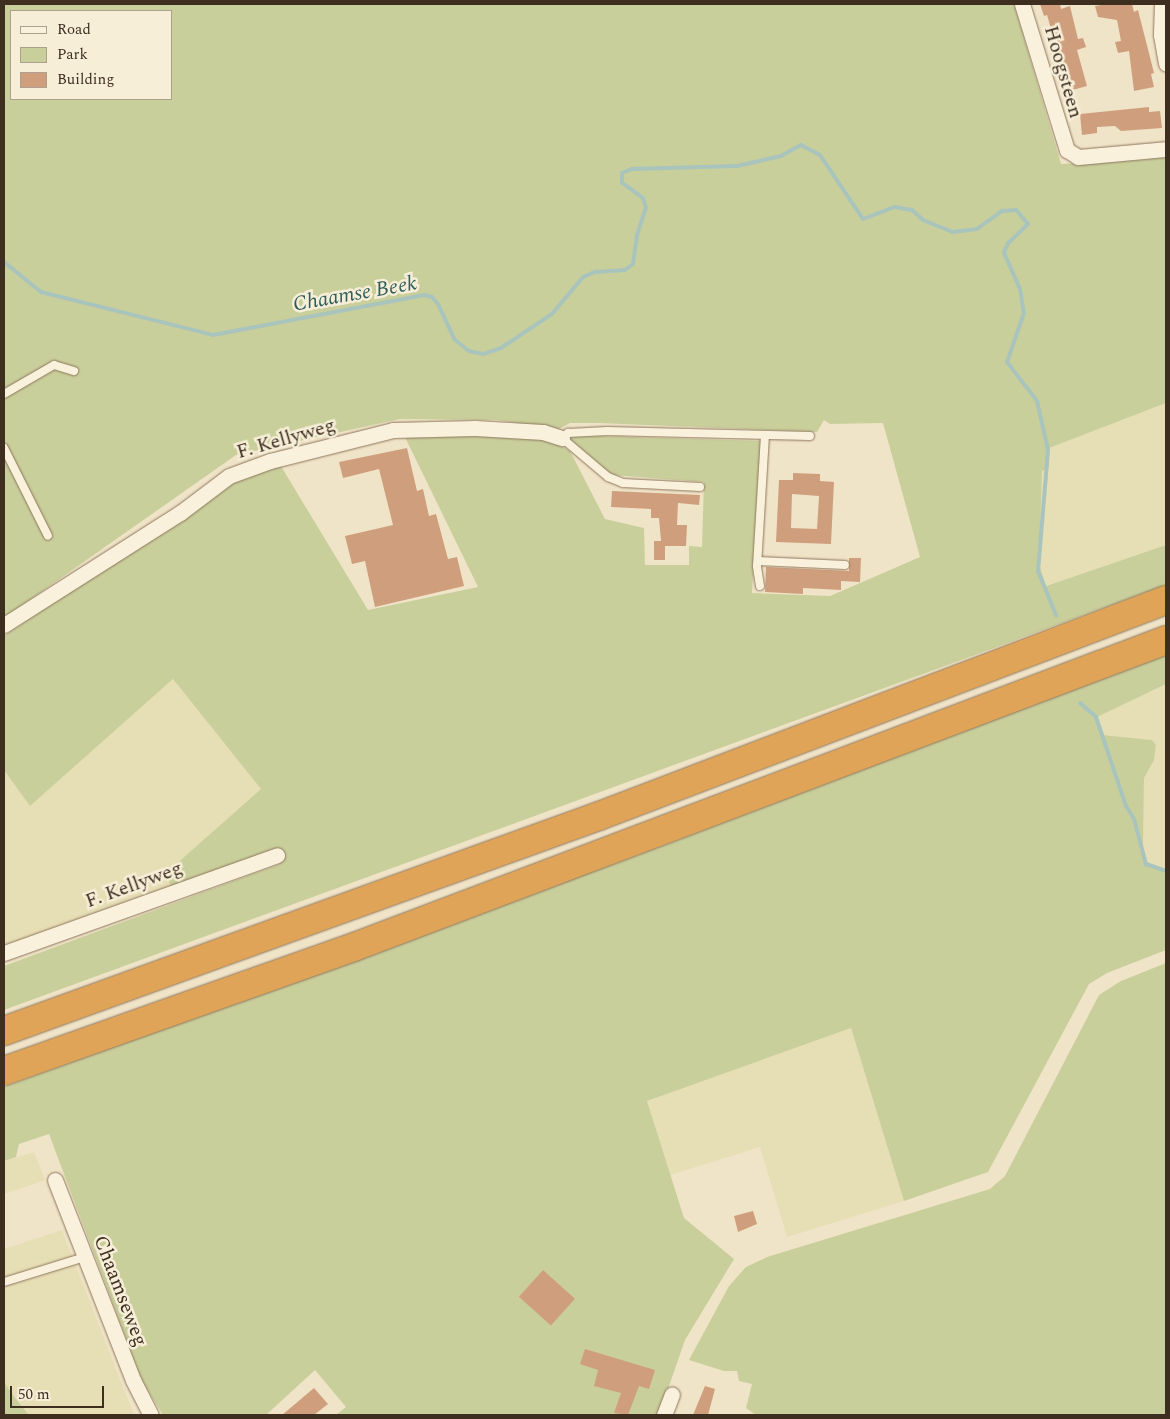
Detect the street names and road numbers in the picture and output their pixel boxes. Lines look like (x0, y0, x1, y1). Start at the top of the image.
street label: Hoogsteen (1038, 23, 1088, 121)
street label: F. Kellyweg (234, 413, 338, 465)
street label: F. Kellyweg (82, 856, 186, 914)
street label: Chaamseweg (88, 1232, 152, 1350)

